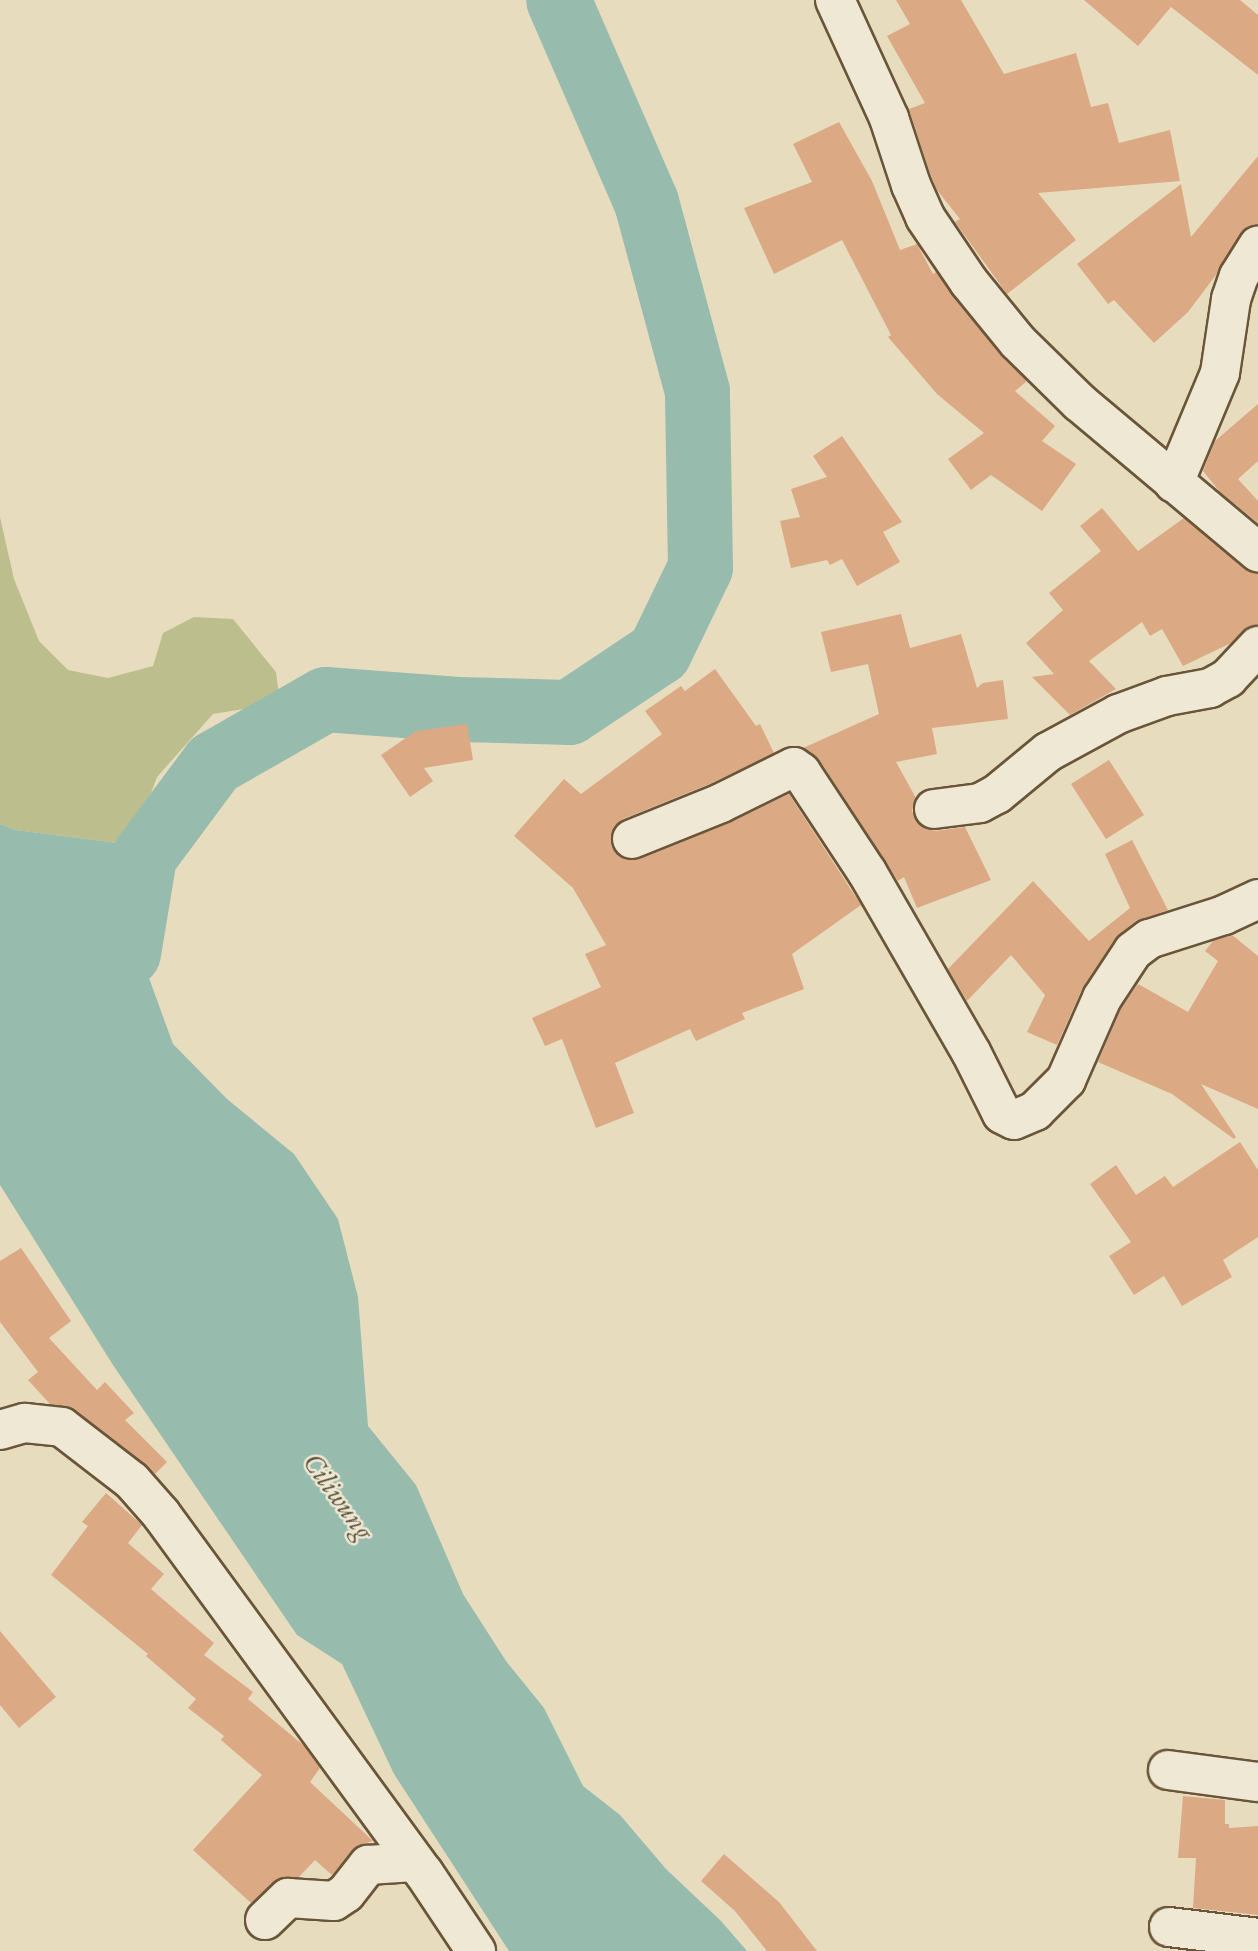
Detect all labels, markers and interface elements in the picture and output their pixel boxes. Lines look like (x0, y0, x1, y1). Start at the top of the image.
water label: Ciliwung (296, 1446, 382, 1546)

